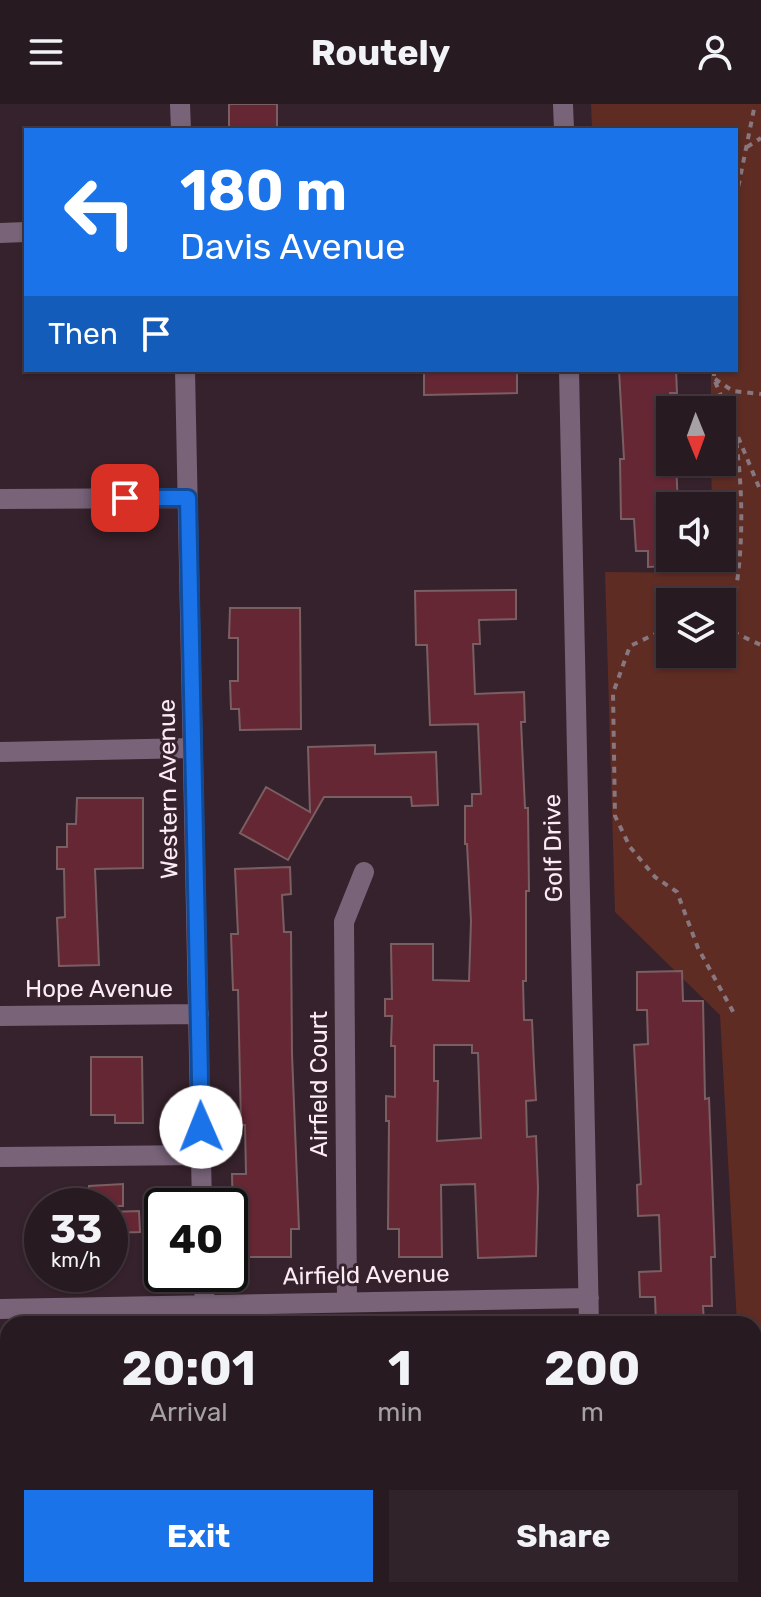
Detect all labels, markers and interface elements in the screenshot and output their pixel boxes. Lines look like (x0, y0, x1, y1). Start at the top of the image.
icon: menu (24, 30, 68, 74)
icon: person (693, 30, 737, 74)
text: Routely (311, 31, 450, 74)
text: 180 m (180, 158, 347, 224)
icon: left (48, 160, 152, 264)
text: Davis Avenue (180, 225, 405, 268)
icon: arrive (134, 312, 178, 356)
text: Then (48, 316, 118, 352)
north arrow (656, 396, 736, 476)
map controls (656, 396, 736, 668)
pin (91, 464, 159, 532)
icon: arrive (103, 476, 147, 520)
button: sound (656, 492, 736, 572)
button: layers (656, 588, 736, 668)
street label: Western Avenue (152, 699, 184, 879)
street label: Golf Drive (538, 794, 568, 902)
street label: Hope Avenue (25, 975, 173, 1003)
street label: Airfield Court (305, 1011, 333, 1157)
position arrow (159, 1085, 243, 1169)
speed limit sign: 40 (144, 1188, 248, 1292)
text: 33 (50, 1206, 102, 1253)
text: km/h (51, 1248, 101, 1272)
street label: Airfield Avenue (282, 1260, 450, 1290)
text: 20:01 (121, 1340, 256, 1397)
text: 1 (388, 1340, 412, 1397)
text: 200 (544, 1340, 640, 1397)
text: Arrival (150, 1397, 228, 1428)
text: min (377, 1397, 423, 1428)
text: m (581, 1397, 604, 1428)
button: Exit (24, 1490, 373, 1582)
button: Share (389, 1490, 738, 1582)

